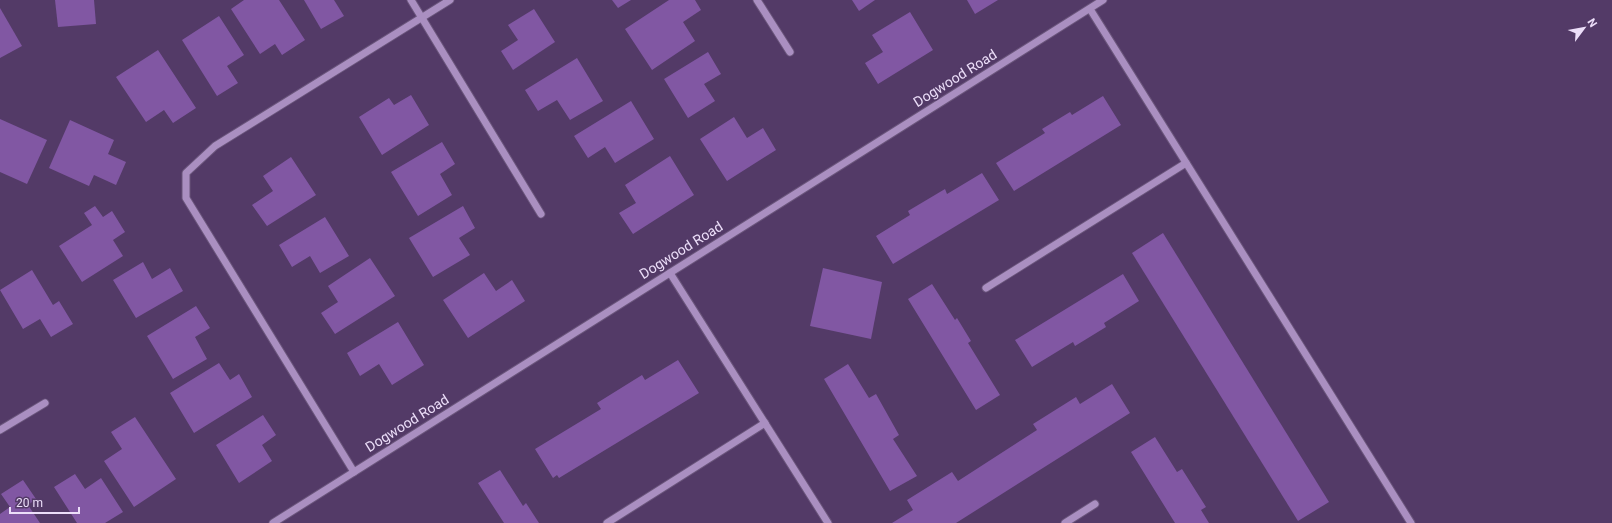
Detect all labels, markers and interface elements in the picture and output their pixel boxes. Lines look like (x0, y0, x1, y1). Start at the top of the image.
north arrow (1564, 8, 1604, 48)
text: N (1584, 16, 1600, 30)
street label: Dogwood Road (910, 46, 1000, 110)
street label: Dogwood Road (636, 218, 726, 282)
street label: Dogwood Road (362, 391, 452, 455)
scale bar (10, 489, 79, 515)
text: 20 m (16, 496, 43, 510)

